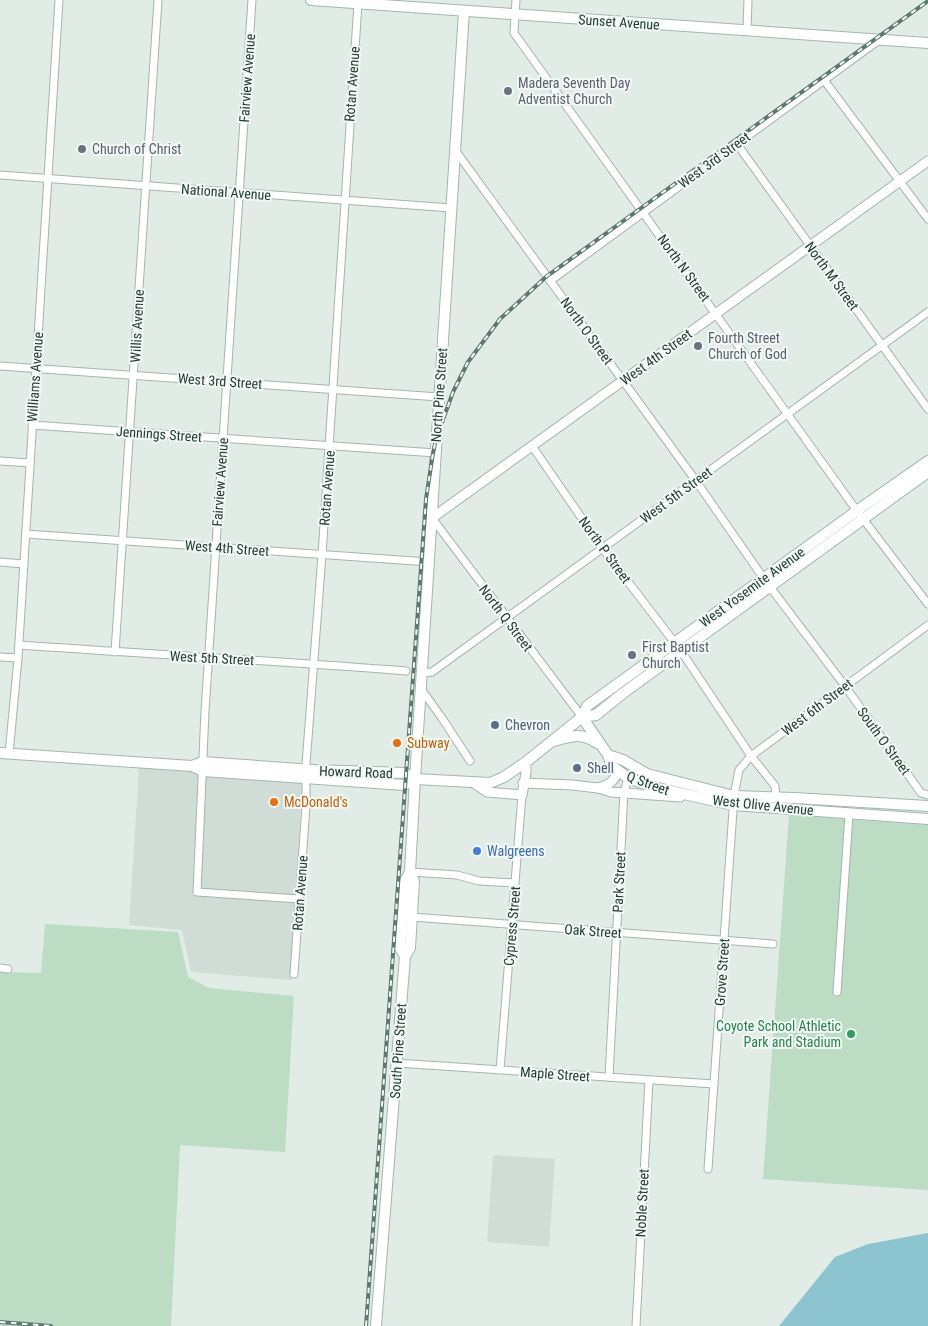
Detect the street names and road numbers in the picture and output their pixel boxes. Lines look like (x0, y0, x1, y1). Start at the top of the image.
street label: Sunset Avenue (578, 11, 661, 33)
street label: Fairview Avenue (236, 33, 258, 123)
street label: Rotan Avenue (341, 45, 363, 122)
street label: West 3rd Street (675, 129, 753, 191)
street label: National Avenue (181, 181, 272, 203)
street label: North N Street (654, 231, 714, 305)
street label: North M Street (802, 239, 862, 313)
street label: Willis Avenue (127, 288, 147, 363)
street label: North O Street (557, 294, 617, 368)
street label: West 4th Street (617, 326, 695, 388)
street label: Williams Avenue (24, 331, 46, 423)
street label: North Pine Street (428, 347, 450, 443)
street label: West 3rd Street (177, 370, 263, 392)
street label: Jennings Street (115, 423, 203, 445)
street label: Fairview Avenue (209, 437, 231, 527)
street label: Rotan Avenue (316, 449, 338, 526)
street label: West 5th Street (637, 464, 715, 526)
street label: North P Street (576, 514, 634, 586)
street label: West 4th Street (184, 537, 270, 559)
street label: West Yosemite Avenue (696, 543, 808, 630)
street label: North Q Street (476, 582, 536, 654)
street label: West 5th Street (169, 648, 255, 668)
street label: West 6th Street (778, 675, 856, 739)
street label: South O Street (854, 704, 914, 778)
street label: Howard Road (319, 763, 393, 781)
street label: Q Street (624, 768, 672, 798)
street label: West Olive Avenue (712, 792, 815, 818)
street label: Park Street (609, 851, 629, 913)
street label: Rotan Avenue (289, 854, 311, 931)
street label: Cypress Street (501, 885, 523, 967)
street label: Oak Street (564, 921, 622, 941)
street label: Grove Street (712, 938, 732, 1006)
street label: South Pine Street (387, 1003, 409, 1099)
street label: Maple Street (520, 1064, 590, 1084)
street label: Noble Street (632, 1168, 652, 1238)

